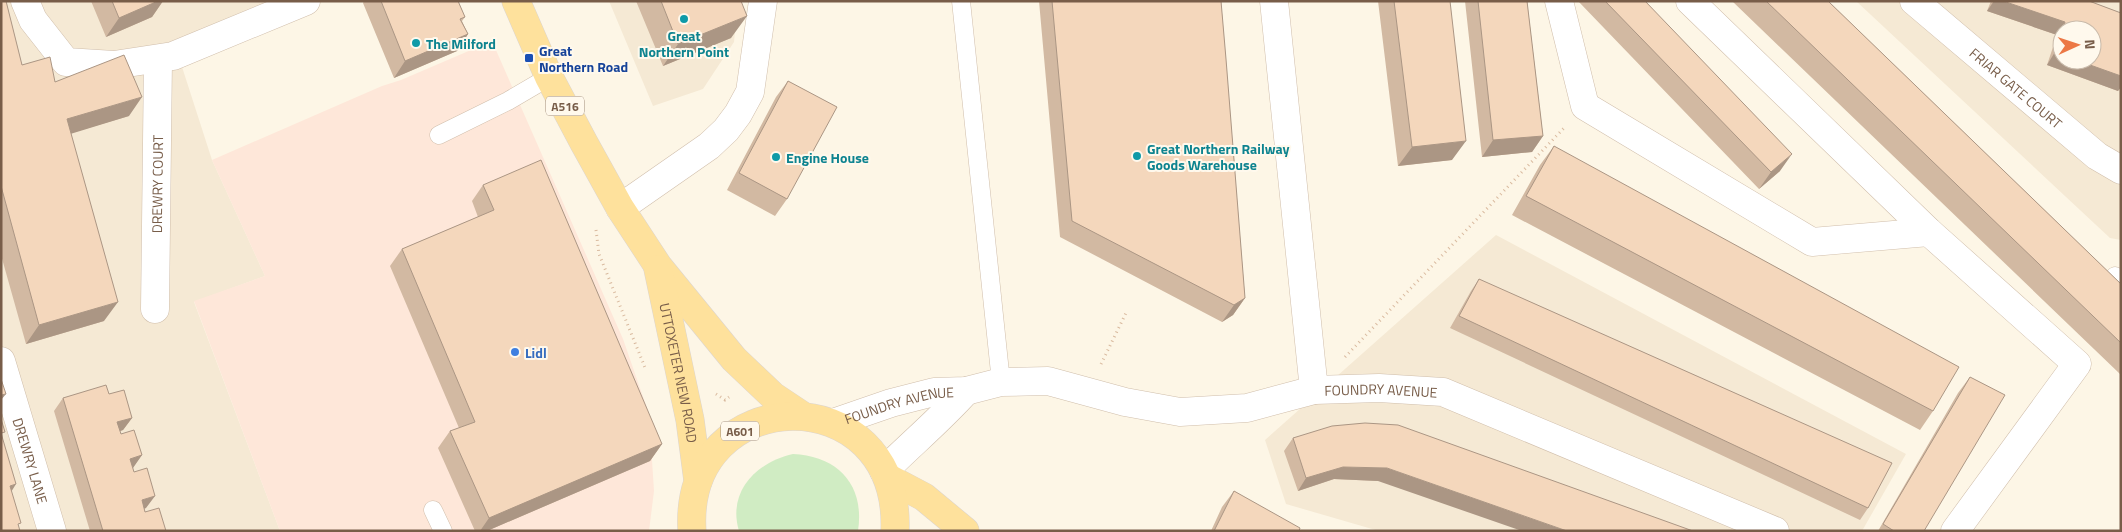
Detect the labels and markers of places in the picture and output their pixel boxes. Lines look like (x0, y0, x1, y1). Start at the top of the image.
marker: Great Northern Point (678, 13, 690, 25)
place label: Great Northern Point (639, 25, 729, 62)
place label: The Milford (426, 33, 496, 54)
marker: The Milford (410, 37, 422, 49)
place label: Great Northern Road (539, 40, 628, 77)
marker: Great Northern Road (523, 52, 535, 64)
place label: Great Northern Railway Goods Warehouse (1147, 138, 1290, 175)
place label: Engine House (786, 147, 869, 168)
marker: Great Northern Railway Goods Warehouse (1131, 150, 1143, 162)
marker: Engine House (770, 151, 782, 163)
place label: Lidl (525, 342, 547, 363)
marker: Lidl (509, 346, 521, 358)

